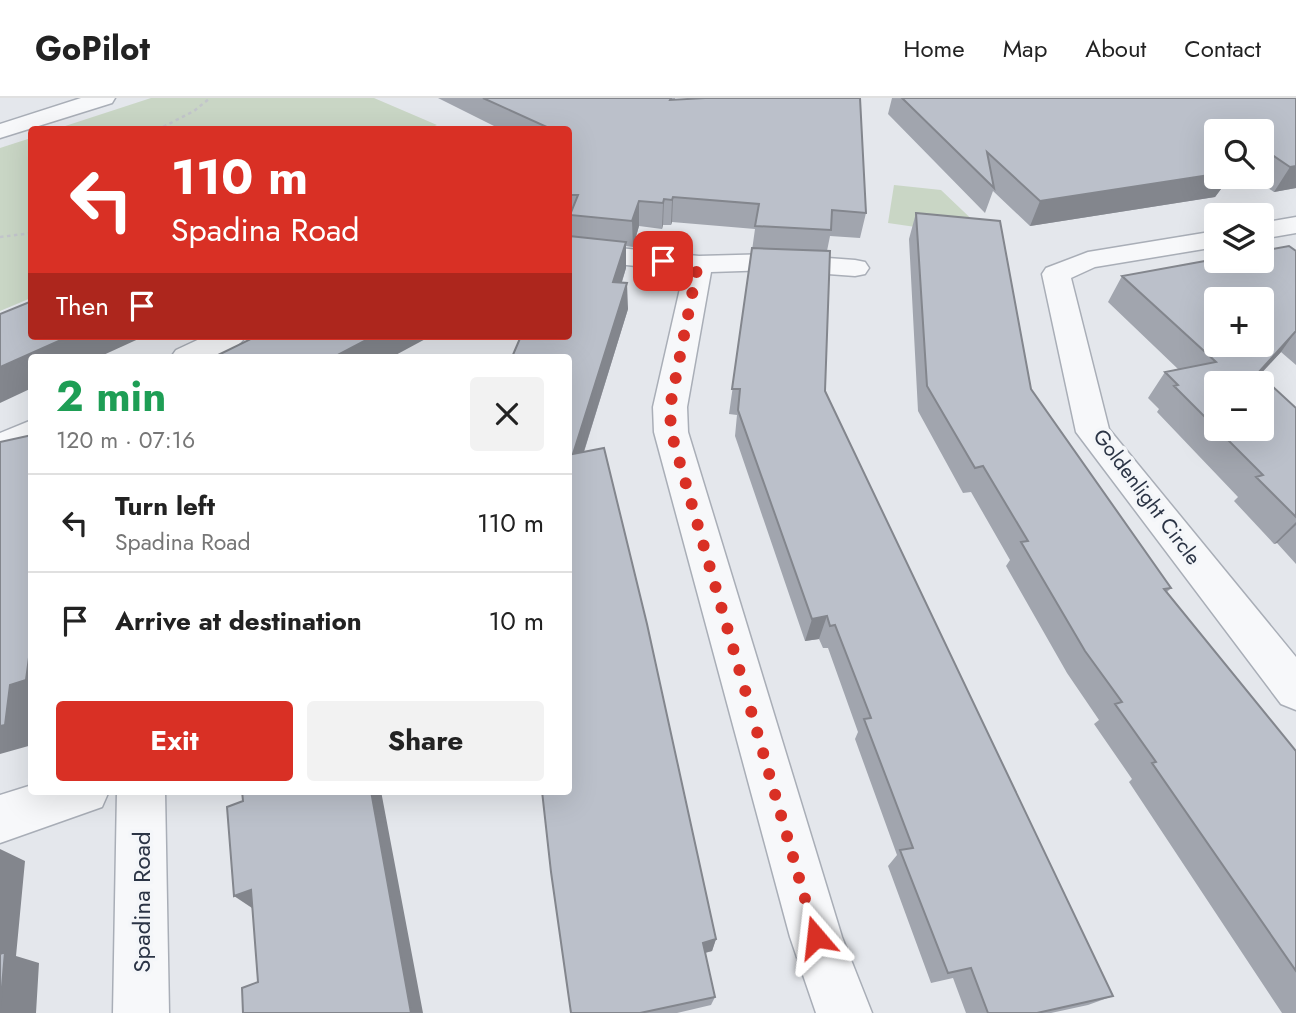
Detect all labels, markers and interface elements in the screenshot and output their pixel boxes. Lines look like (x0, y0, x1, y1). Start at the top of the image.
text: GoPilot (35, 25, 150, 72)
text: Home (903, 31, 965, 66)
text: Map (1003, 31, 1047, 66)
text: About (1085, 31, 1146, 66)
text: Contact (1184, 31, 1261, 66)
map controls (1204, 119, 1274, 441)
button: search (1204, 119, 1274, 189)
text: 110 m (171, 142, 308, 212)
icon: left (56, 154, 147, 245)
button: layers (1204, 203, 1274, 273)
text: Spadina Road (171, 207, 360, 253)
pin (633, 231, 693, 291)
icon: arrive (644, 242, 682, 280)
text: Then (56, 287, 109, 325)
icon: arrive (123, 287, 161, 325)
button: + (1204, 287, 1274, 357)
text: 2 min (56, 366, 166, 427)
button: − (1204, 371, 1274, 441)
button: close (470, 377, 544, 451)
text: 120 m · 07:16 (56, 423, 195, 457)
street label: Goldenlight Circle (1086, 423, 1208, 571)
text: Turn left (115, 487, 215, 525)
icon: left (56, 504, 94, 542)
text: 110 m (477, 504, 544, 542)
text: Spadina Road (115, 525, 251, 559)
icon: arrive (56, 602, 94, 640)
text: Arrive at destination (115, 602, 362, 640)
text: 10 m (489, 602, 544, 640)
button: Exit (56, 701, 293, 781)
button: Share (307, 701, 544, 781)
street label: Spadina Road (124, 831, 159, 973)
position arrow (779, 900, 853, 974)

